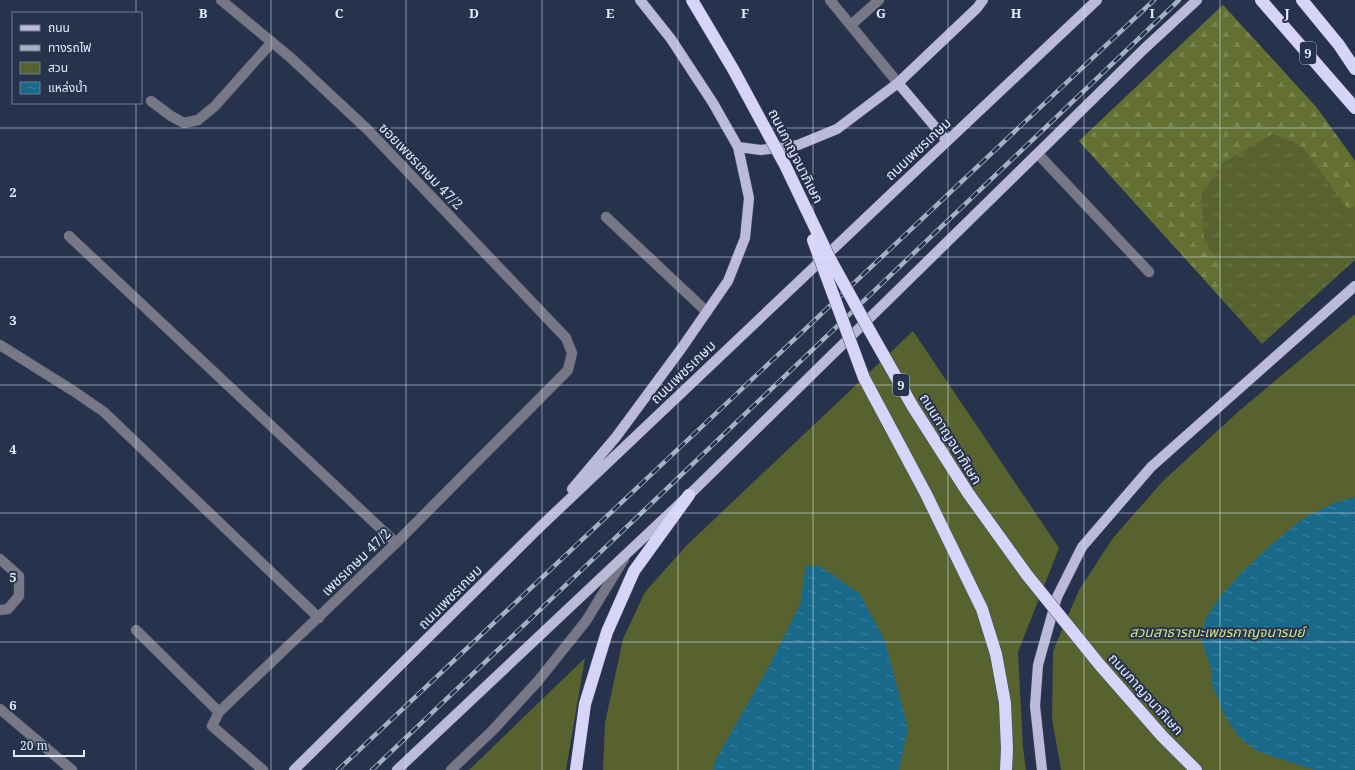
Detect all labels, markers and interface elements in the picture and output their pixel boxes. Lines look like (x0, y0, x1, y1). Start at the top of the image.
text: B (199, 4, 208, 22)
text: C (335, 4, 344, 22)
text: D (469, 4, 479, 22)
text: E (606, 4, 615, 22)
text: F (741, 4, 749, 22)
text: G (876, 4, 886, 22)
text: H (1011, 4, 1022, 22)
text: I (1149, 4, 1155, 22)
text: J (1283, 4, 1290, 22)
legend (12, 12, 142, 104)
text: ถนน (48, 19, 70, 36)
text: ทางรถไฟ (48, 39, 91, 56)
road number: 9 (1300, 42, 1316, 64)
text: สวน (48, 59, 68, 76)
text: แหล่งน้ำ (48, 79, 87, 96)
street label: ถนนกาญจนาภิเษก (764, 105, 828, 206)
street label: ถนนเพชรเกษม (881, 113, 955, 184)
street label: ซอยเพชรเกษม 47/2 (375, 118, 468, 213)
text: 2 (9, 183, 17, 201)
text: 3 (9, 311, 17, 329)
street label: ถนนเพชรเกษม (646, 336, 719, 408)
road number: 9 (893, 374, 909, 396)
street label: ถนนกาญจนาภิเษก (916, 390, 987, 488)
text: 4 (9, 440, 17, 458)
street label: เพชรเกษม 47/2 (317, 524, 394, 600)
street label: ถนนเพชรเกษม (413, 560, 486, 633)
text: 5 (9, 568, 17, 586)
park label: สวนสาธารณะเพชรกาญจนารมย์ (1129, 622, 1308, 641)
street label: ถนนกาญจนาภิเษก (1105, 649, 1188, 739)
text: 6 (9, 696, 17, 714)
scale bar (14, 732, 84, 758)
text: 20 m (20, 737, 48, 754)

